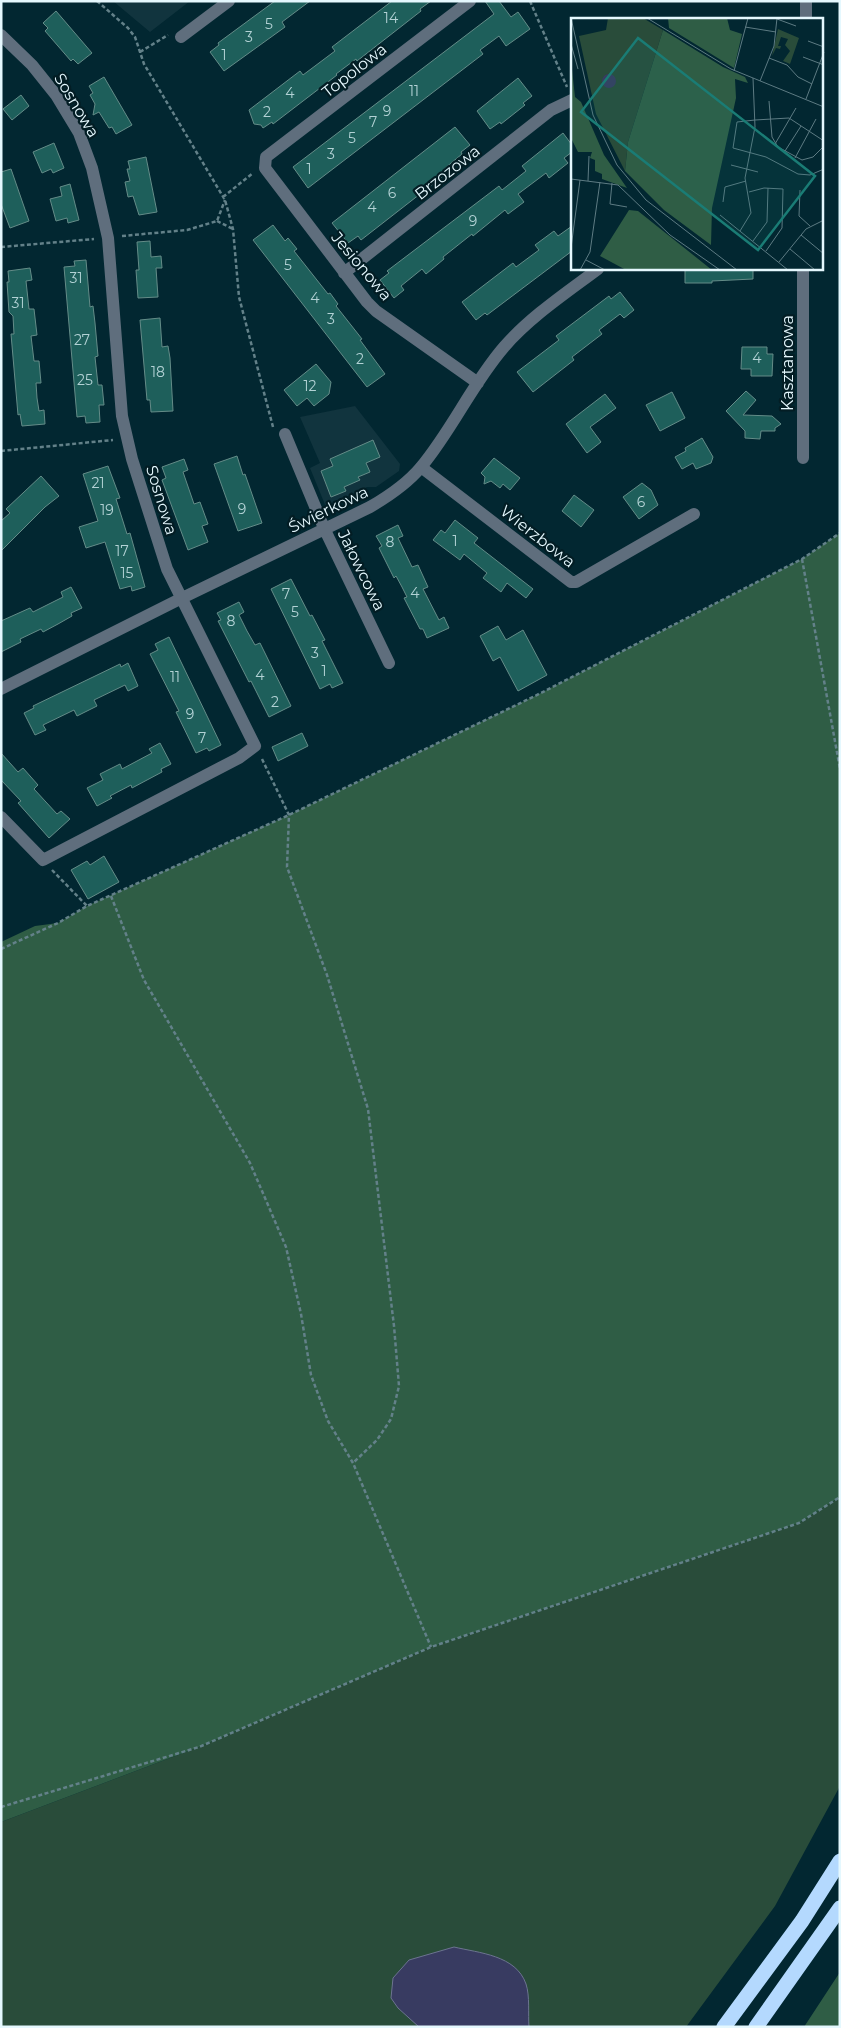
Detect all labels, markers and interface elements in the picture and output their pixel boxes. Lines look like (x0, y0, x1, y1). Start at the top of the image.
house number: 14 (384, 9, 399, 27)
house number: 5 (265, 15, 273, 33)
inset map (571, 18, 824, 270)
house number: 3 (245, 28, 253, 46)
street label: Topolowa (318, 39, 390, 101)
house number: 1 (221, 46, 227, 64)
street label: Sosnowa (50, 70, 103, 141)
house number: 11 (409, 82, 419, 100)
house number: 4 (285, 84, 295, 102)
house number: 9 (383, 102, 391, 120)
house number: 2 (263, 103, 271, 121)
house number: 7 (369, 113, 377, 131)
house number: 5 (348, 129, 356, 147)
street label: Brzozowa (411, 141, 484, 204)
house number: 3 (327, 145, 335, 163)
house number: 1 (306, 160, 312, 178)
house number: 6 (388, 184, 397, 202)
house number: 4 (367, 198, 377, 216)
house number: 9 (469, 212, 477, 230)
street label: Jesionowa (327, 227, 396, 304)
house number: 5 (284, 256, 292, 274)
house number: 31 (70, 269, 82, 287)
house number: 4 (310, 289, 320, 307)
house number: 31 (12, 294, 24, 312)
house number: 3 (327, 310, 335, 328)
street label: Kasztanowa (778, 315, 797, 411)
house number: 27 (74, 331, 90, 349)
house number: 4 (752, 349, 762, 367)
house number: 2 (356, 350, 364, 368)
house number: 18 (151, 363, 165, 381)
house number: 25 (77, 371, 93, 389)
house number: 12 (303, 377, 317, 395)
street label: Sosnowa (142, 463, 181, 537)
house number: 21 (91, 474, 105, 492)
street label: Świerkowa (285, 482, 371, 537)
house number: 6 (637, 493, 646, 511)
house number: 9 (238, 500, 246, 518)
house number: 19 (100, 501, 114, 519)
street label: Wierzbowa (496, 501, 579, 572)
street label: Jałowcowa (333, 526, 389, 614)
house number: 1 (452, 532, 458, 550)
house number: 8 (386, 533, 395, 551)
house number: 17 (115, 542, 129, 560)
house number: 15 (121, 564, 134, 582)
house number: 4 (410, 584, 420, 602)
house number: 7 (282, 585, 290, 603)
house number: 5 (291, 603, 299, 621)
house number: 8 (227, 612, 236, 630)
house number: 3 (311, 644, 319, 662)
house number: 1 (321, 662, 327, 680)
house number: 4 (255, 666, 265, 684)
house number: 11 (170, 668, 180, 686)
house number: 2 (271, 693, 279, 711)
house number: 9 (186, 705, 194, 723)
house number: 7 (198, 729, 206, 747)

